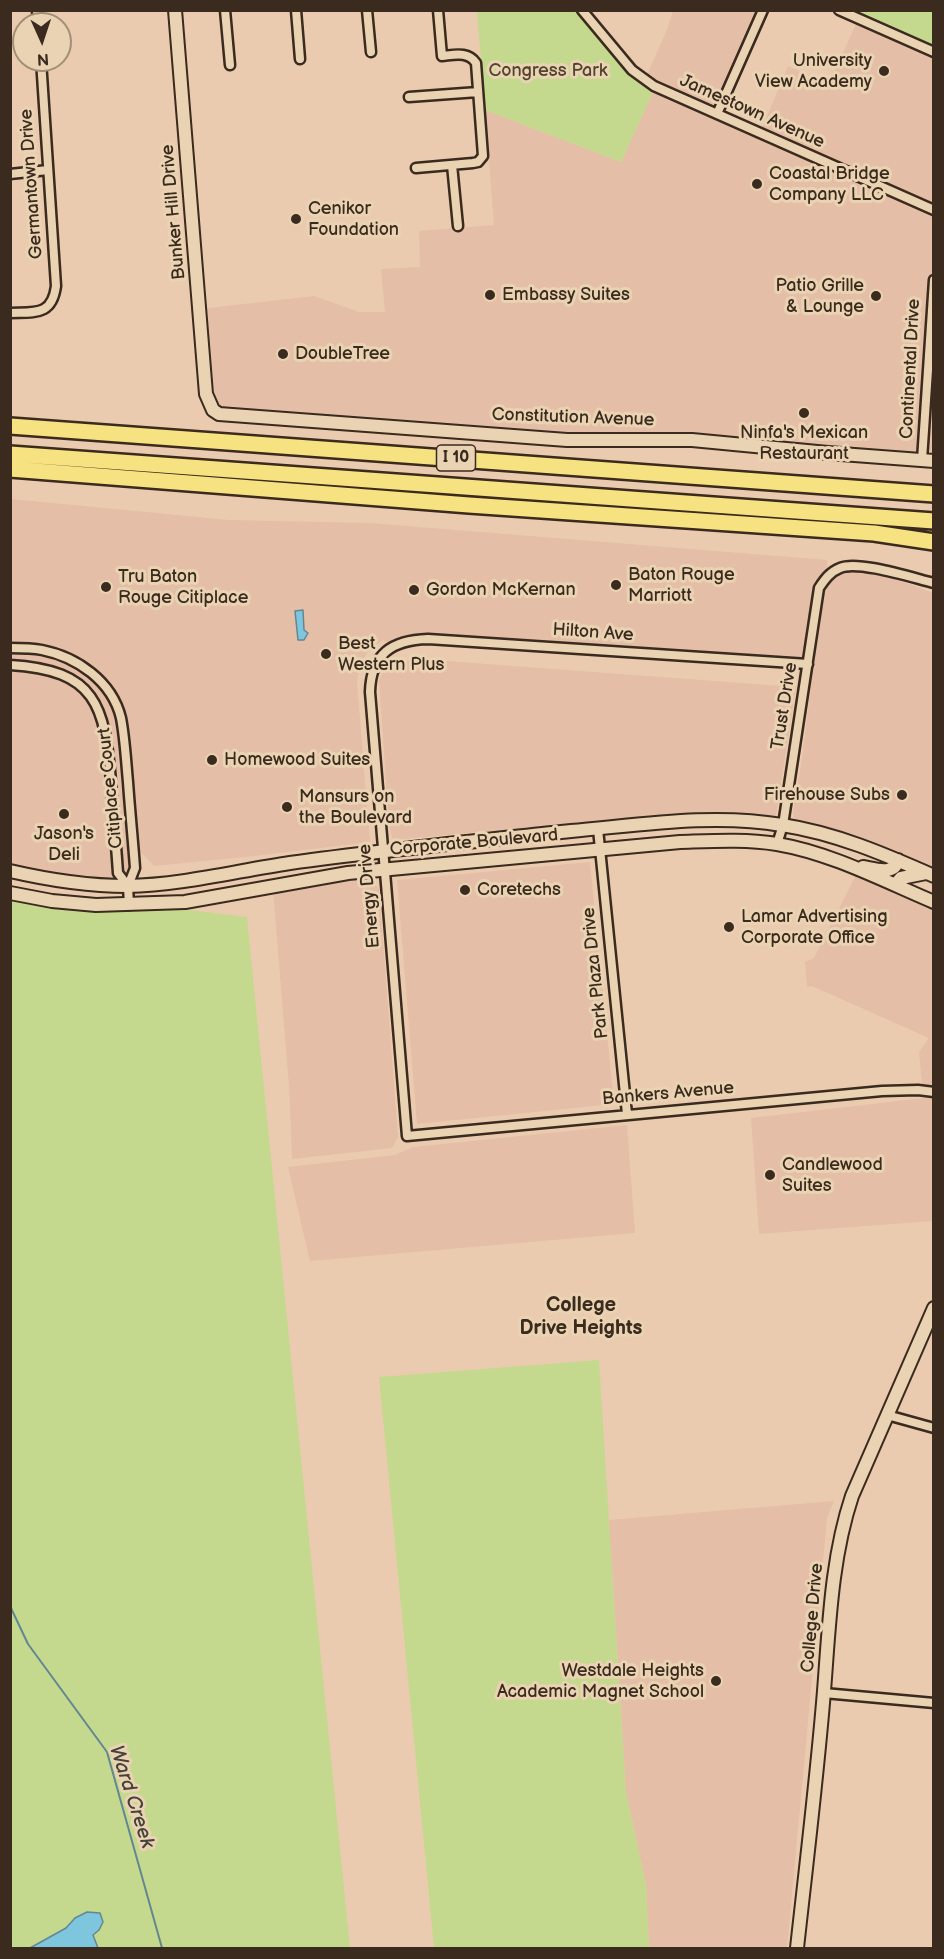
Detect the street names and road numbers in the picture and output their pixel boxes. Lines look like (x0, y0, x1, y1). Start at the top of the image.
street label: Jamestown Avenue (676, 70, 828, 154)
street label: Germantown Drive (16, 108, 48, 260)
street label: Bunker Hill Drive (157, 144, 191, 280)
street label: Continental Drive (897, 298, 925, 440)
street label: Constitution Avenue (491, 404, 655, 432)
road number: I 10 (436, 445, 476, 471)
street label: Hilton Ave (552, 619, 634, 647)
street label: Trust Drive (767, 661, 803, 751)
street label: Citiplace Court (94, 726, 128, 850)
street label: Corporate Boulevard (389, 825, 559, 861)
street label: Energy Drive (355, 843, 385, 949)
street label: Park Plaza Drive (578, 906, 614, 1040)
street label: Bankers Avenue (601, 1077, 735, 1111)
street label: College Drive (797, 1562, 829, 1674)

